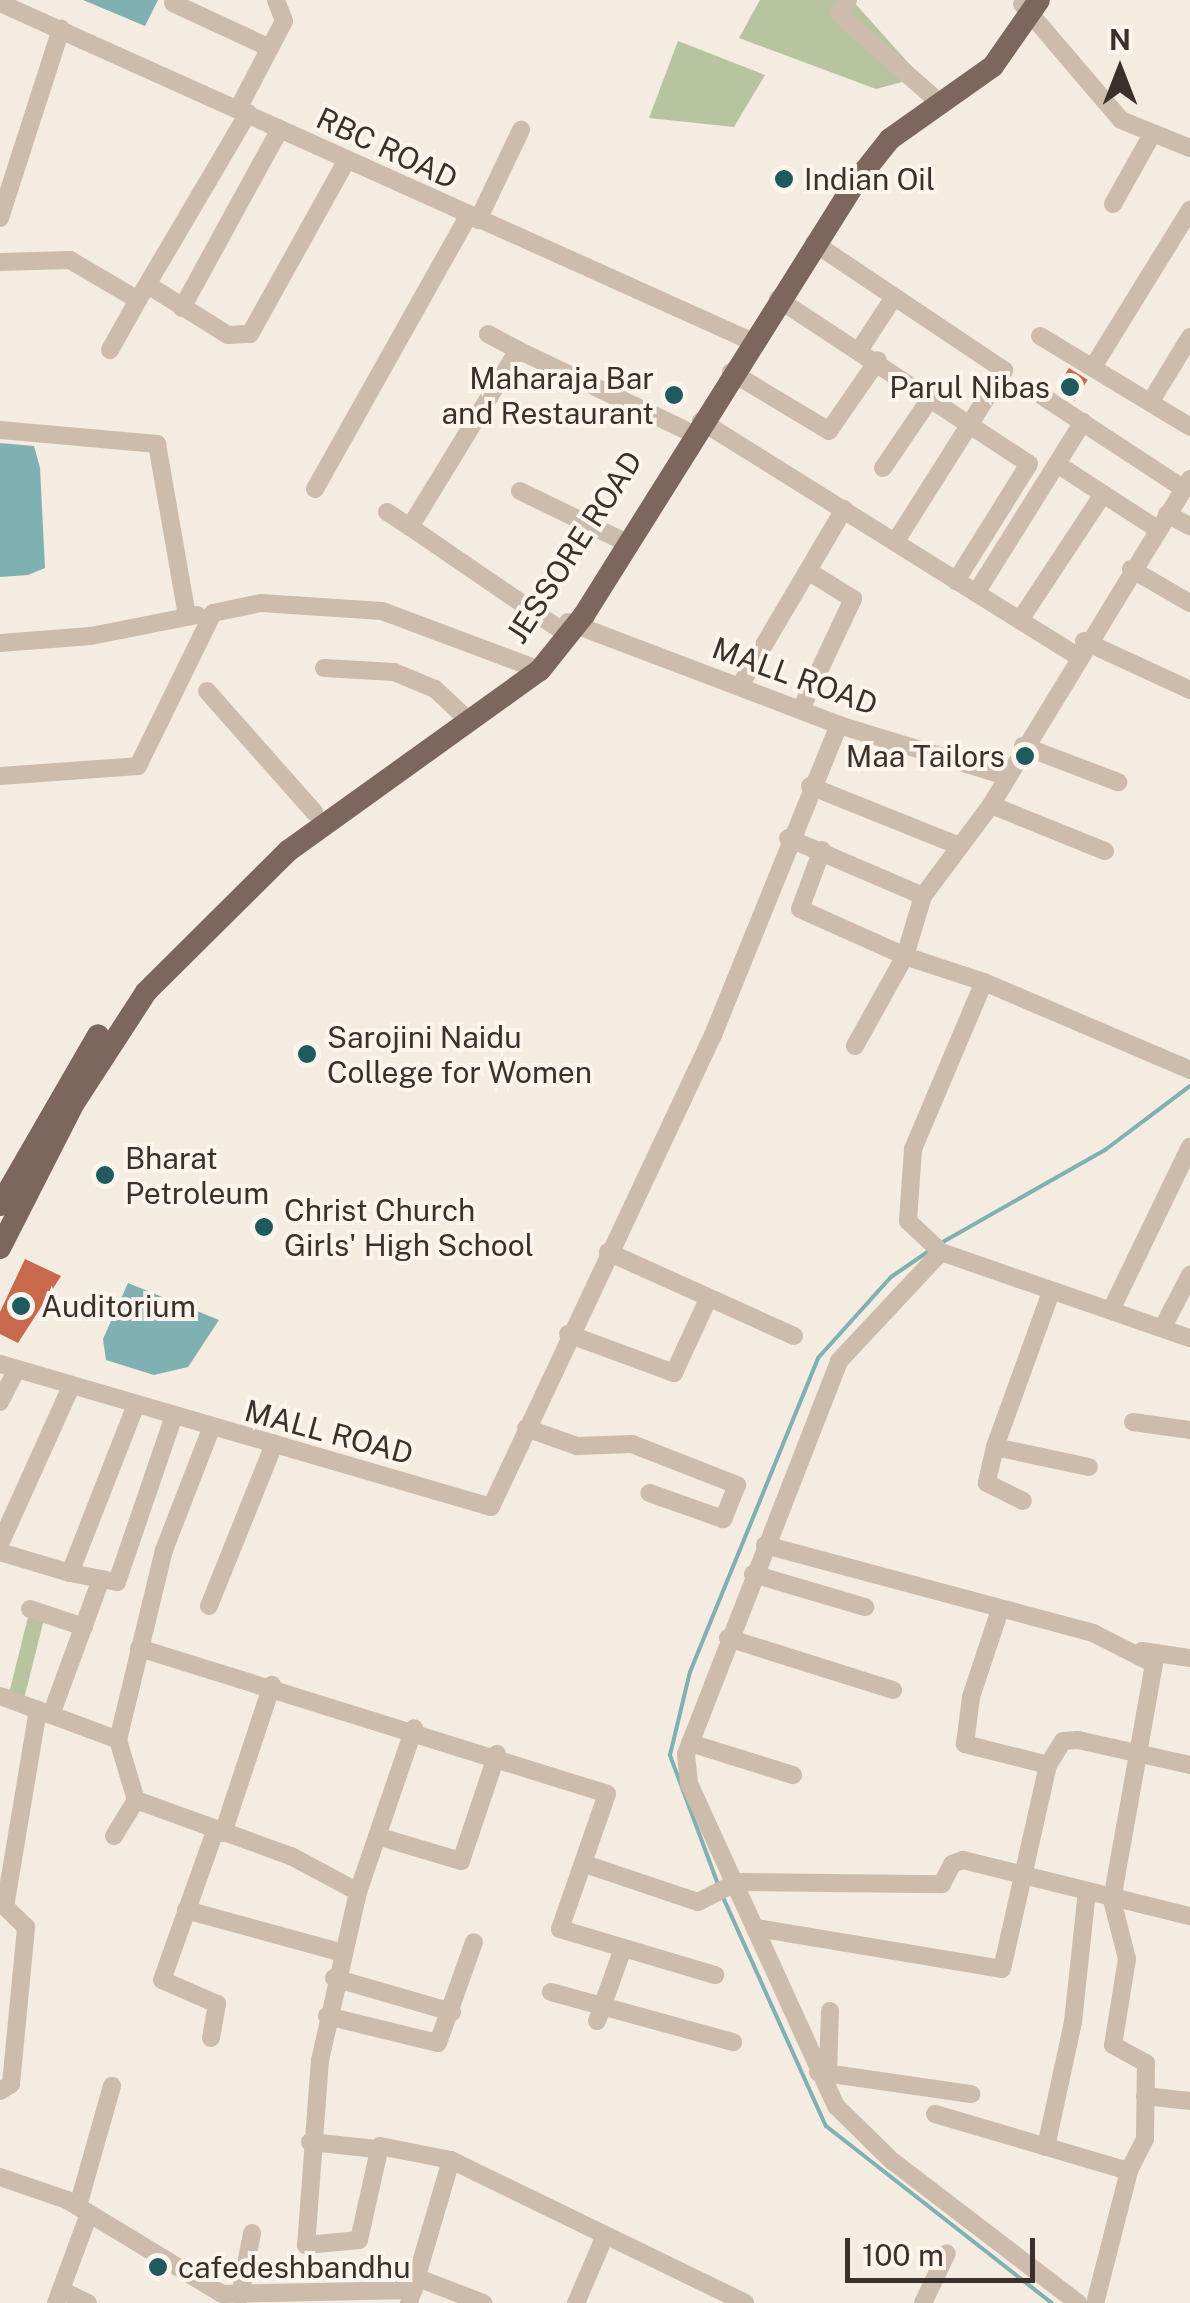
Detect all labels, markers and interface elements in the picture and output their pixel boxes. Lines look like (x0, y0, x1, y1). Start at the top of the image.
north arrow (1070, 20, 1170, 120)
text: N (1109, 23, 1131, 56)
street label: RBC ROAD (311, 100, 463, 196)
place label: Indian Oil (804, 161, 935, 197)
marker: Indian Oil (773, 168, 795, 190)
place label: Maharaja Bar and Restaurant (442, 360, 654, 430)
place label: Parul Nibas (889, 369, 1050, 405)
marker: Parul Nibas (1059, 376, 1081, 398)
marker: Maharaja Bar and Restaurant (663, 384, 685, 406)
street label: JESSORE ROAD (499, 444, 649, 650)
street label: MALL ROAD (708, 630, 882, 722)
place label: Maa Tailors (846, 738, 1005, 774)
marker: Maa Tailors (1014, 745, 1036, 767)
place label: Sarojini Naidu College for Women (327, 1019, 593, 1090)
marker: Sarojini Naidu College for Women (296, 1043, 318, 1065)
place label: Bharat Petroleum (125, 1140, 269, 1210)
marker: Bharat Petroleum (94, 1164, 116, 1186)
place label: Christ Church Girls' High School (284, 1192, 534, 1262)
marker: Christ Church Girls' High School (253, 1216, 275, 1238)
place label: Auditorium (41, 1288, 196, 1324)
marker: Auditorium (10, 1295, 32, 1317)
street label: MALL ROAD (241, 1392, 417, 1472)
scale bar (850, 2218, 1040, 2280)
text: 100 m (862, 2237, 944, 2273)
place label: cafedeshbandhu (178, 2249, 411, 2285)
marker: cafedeshbandhu (147, 2256, 169, 2278)

